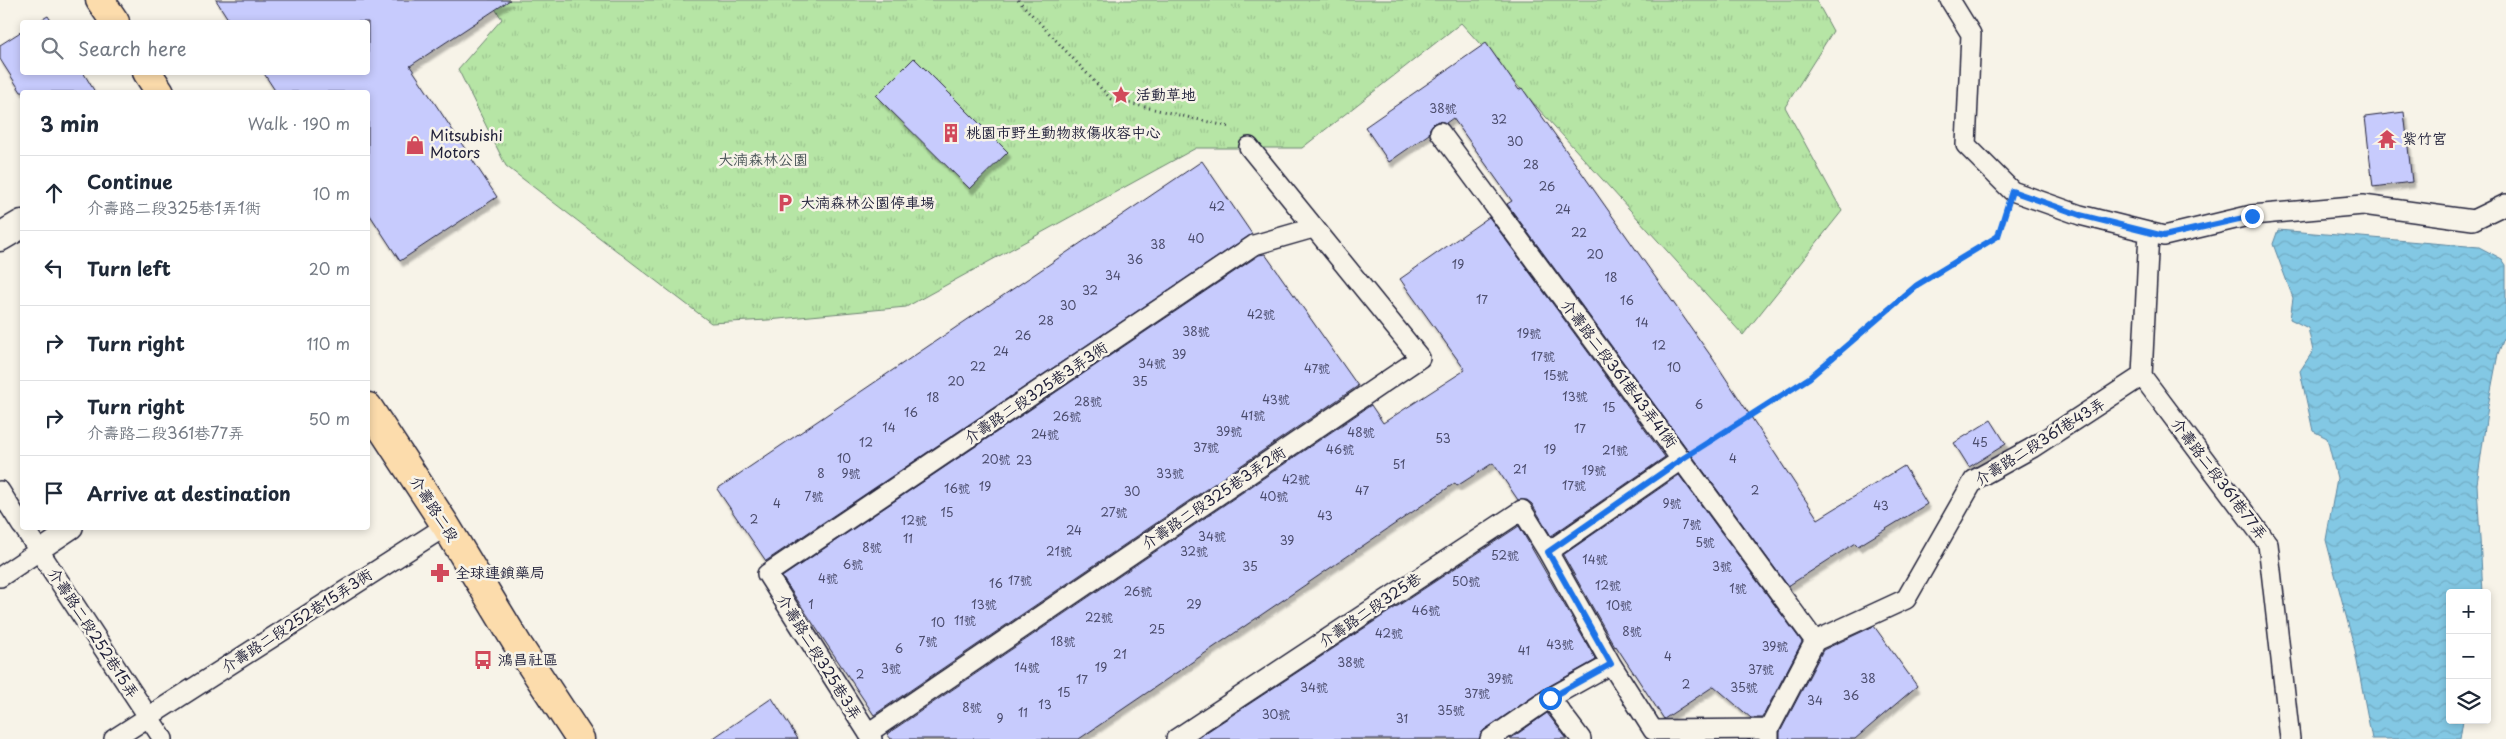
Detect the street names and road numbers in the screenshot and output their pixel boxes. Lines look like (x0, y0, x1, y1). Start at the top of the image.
street label: 介壽路二段361巷43弄41衖 (1557, 294, 1684, 452)
street label: 介壽路二段325巷3弄3衖 (959, 335, 1112, 449)
street label: 介壽路二段361巷43弄 (1969, 391, 2109, 490)
street label: 介壽路二段361巷77弄 (2167, 412, 2274, 544)
street label: 介壽路二段325巷3弄2衖 (1136, 440, 1290, 554)
street label: 介壽路二段 (405, 470, 465, 546)
street label: 介壽路二段252巷15弄 (43, 562, 145, 702)
street label: 介壽路二段252巷15弄3衖 (216, 562, 376, 677)
street label: 介壽路二段325巷 (1313, 566, 1425, 652)
street label: 介壽路二段325巷3弄 (773, 591, 865, 723)

